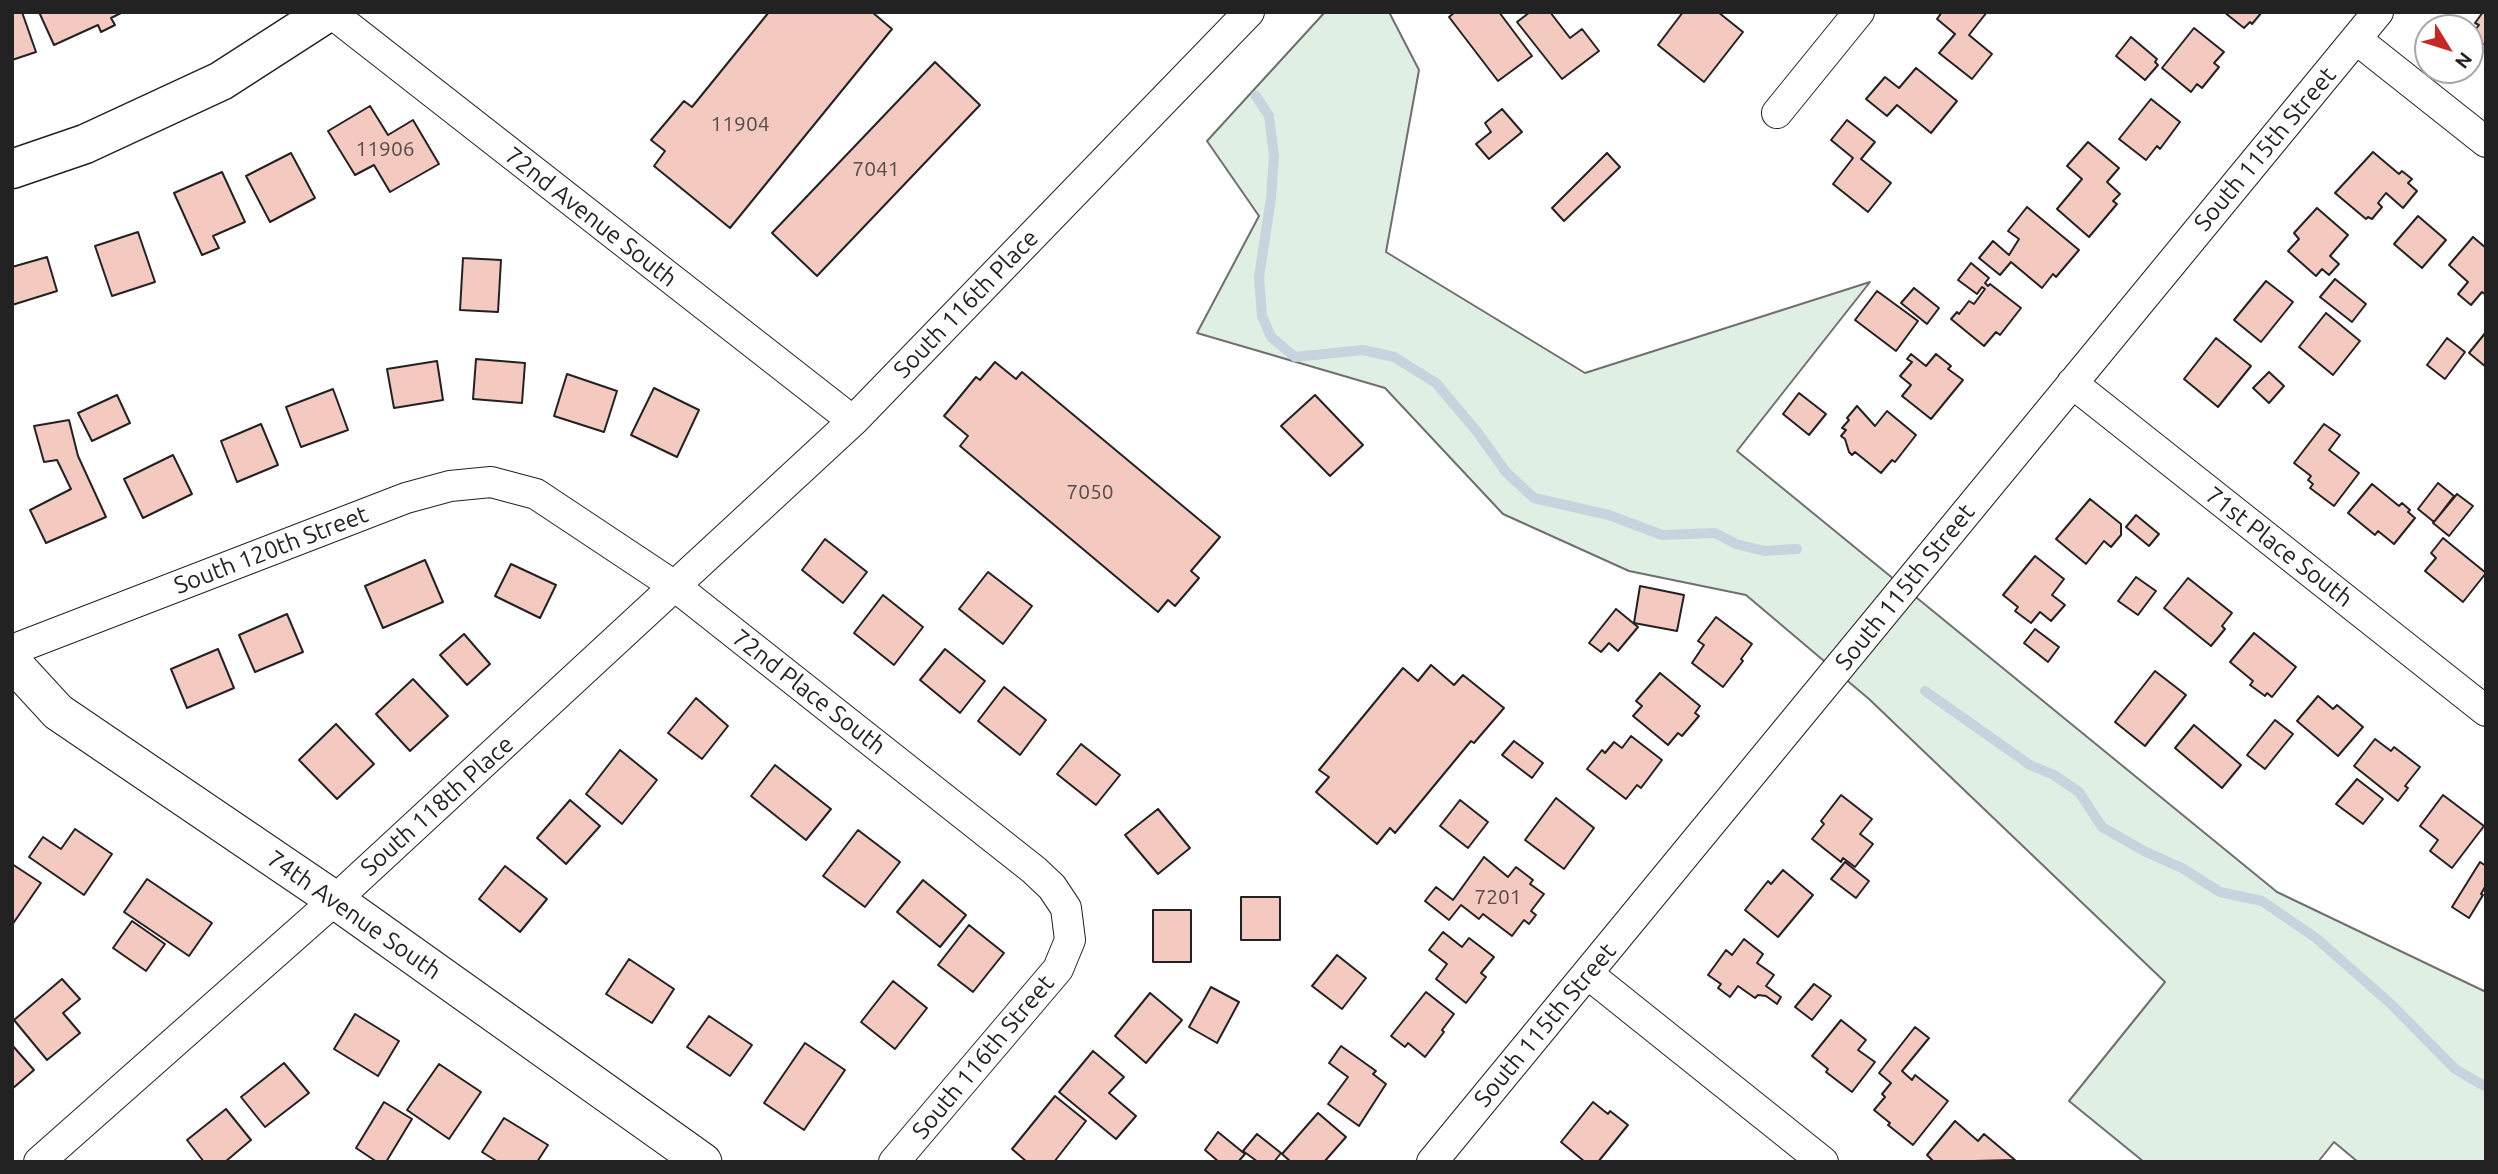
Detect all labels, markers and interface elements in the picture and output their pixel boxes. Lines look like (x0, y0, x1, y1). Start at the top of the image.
north arrow (2414, 14, 2484, 84)
text: N (2451, 48, 2477, 73)
street label: South 115th Street (2188, 61, 2342, 237)
house number: 11904 (710, 111, 770, 137)
house number: 11906 (355, 136, 415, 162)
street label: 72nd Avenue South (499, 141, 683, 293)
house number: 7041 (852, 156, 900, 182)
street label: South 116th Place (888, 224, 1044, 384)
house number: 7050 (1066, 479, 1114, 505)
street label: 71st Place South (2200, 481, 2358, 613)
street label: South 115th Street (1829, 498, 1981, 676)
street label: South 120th Street (170, 500, 372, 600)
street label: 72nd Place South (727, 623, 891, 761)
street label: South 118th Place (355, 730, 519, 882)
street label: 74th Avenue South (262, 844, 446, 986)
house number: 7201 (1474, 884, 1522, 910)
street label: South 115th Street (1468, 937, 1622, 1113)
street label: South 116th Street (906, 969, 1060, 1145)

